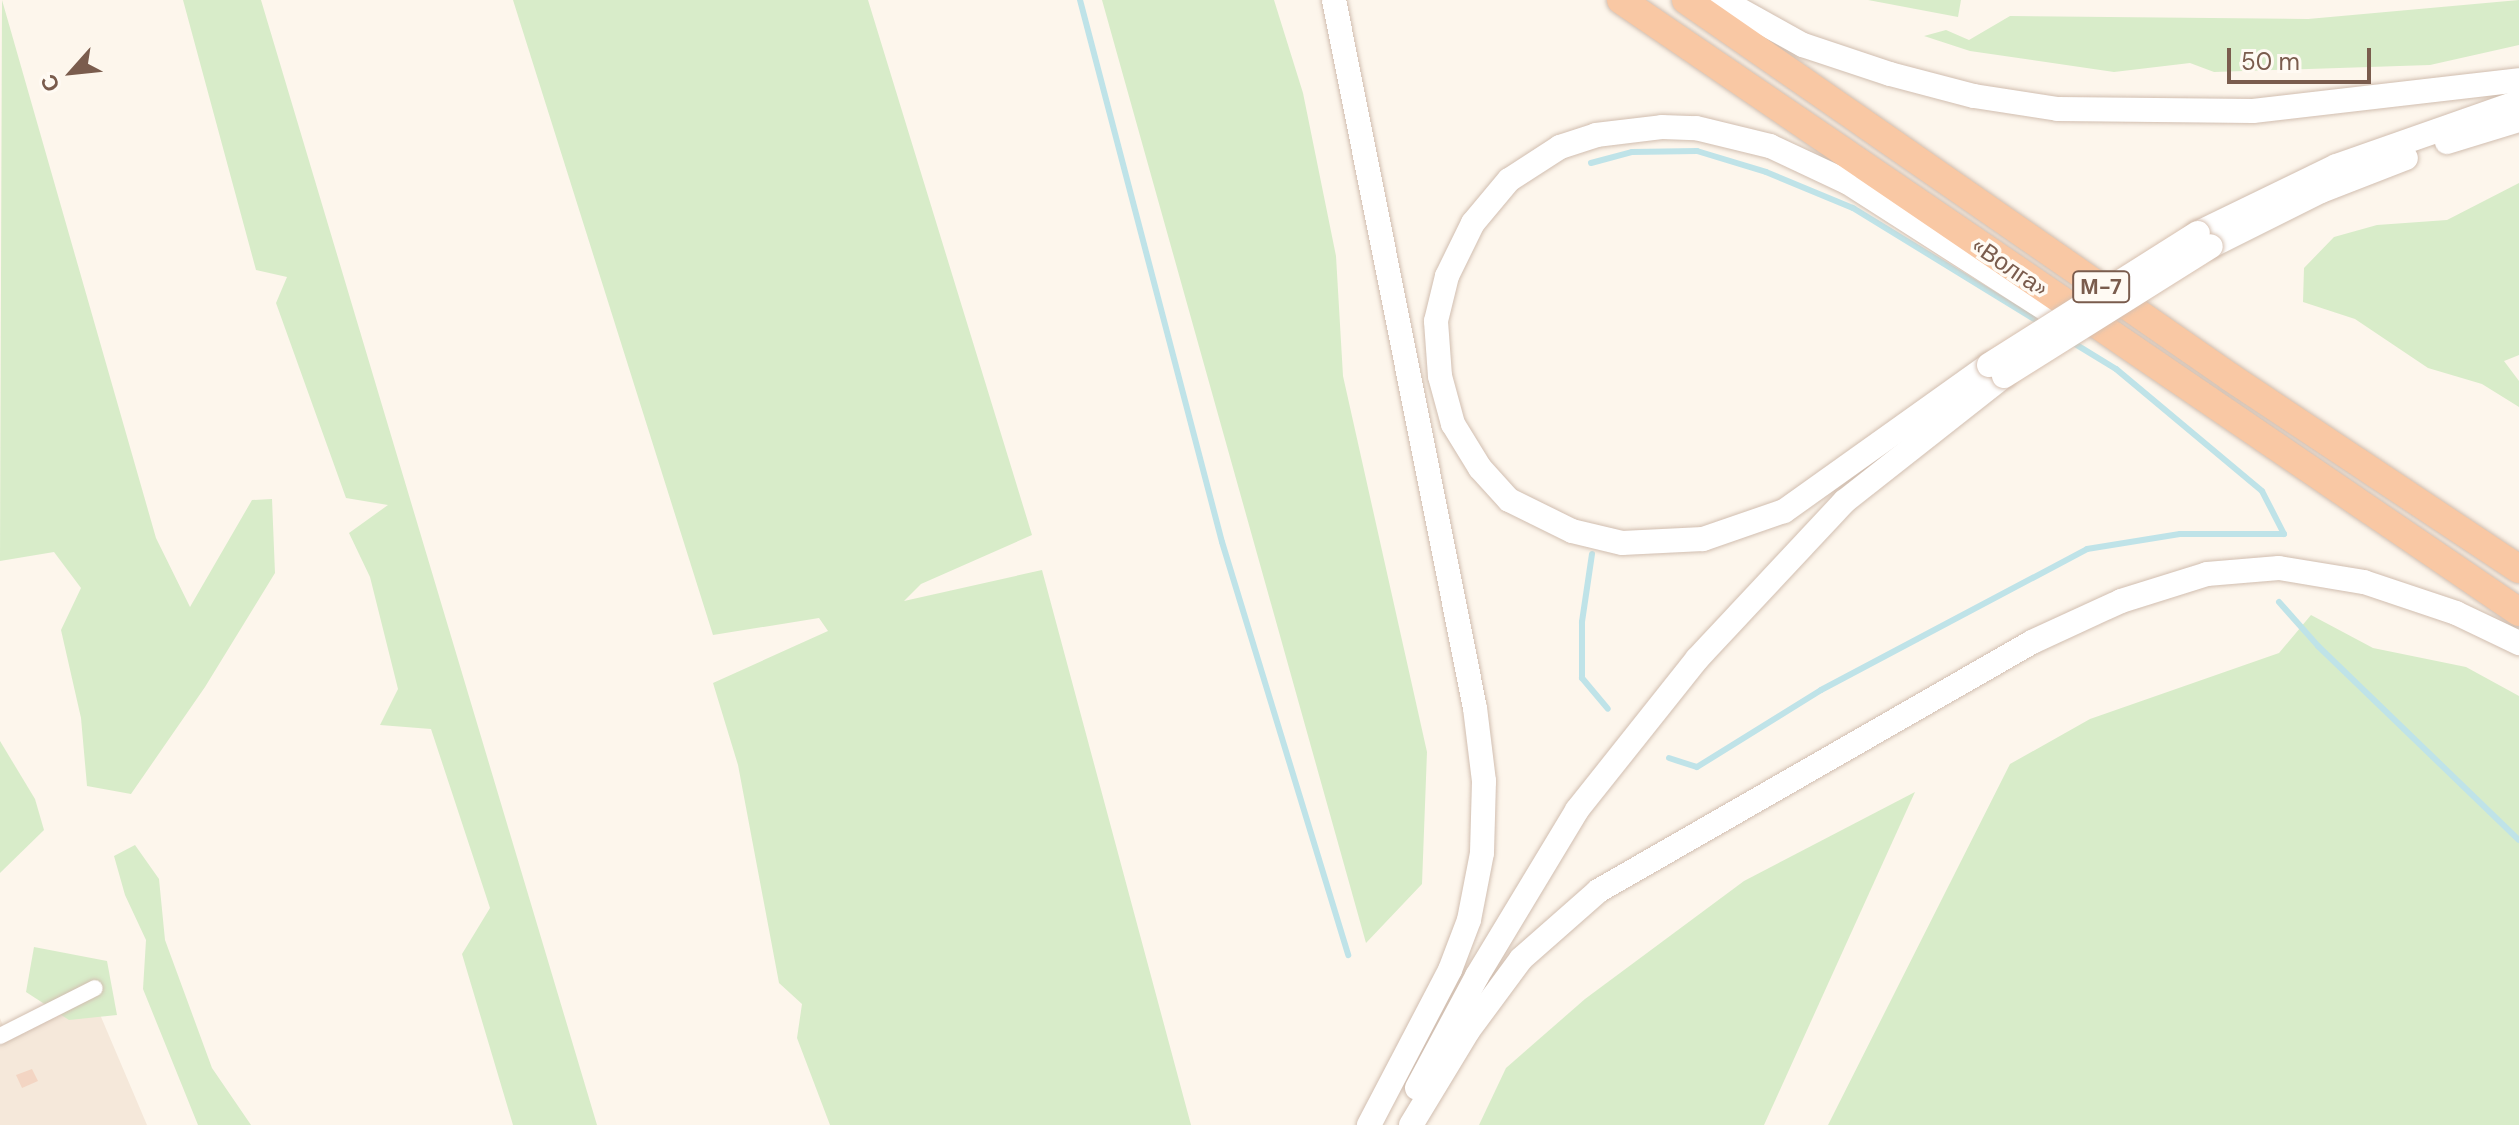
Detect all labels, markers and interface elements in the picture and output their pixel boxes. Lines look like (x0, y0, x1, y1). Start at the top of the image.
north arrow (32, 32, 112, 112)
scale bar (2231, 32, 2375, 82)
text: 50 m (2241, 46, 2300, 77)
text: С (34, 69, 67, 97)
street label: «Волга» (1966, 231, 2054, 303)
road number: М-7 (2071, 269, 2131, 305)

